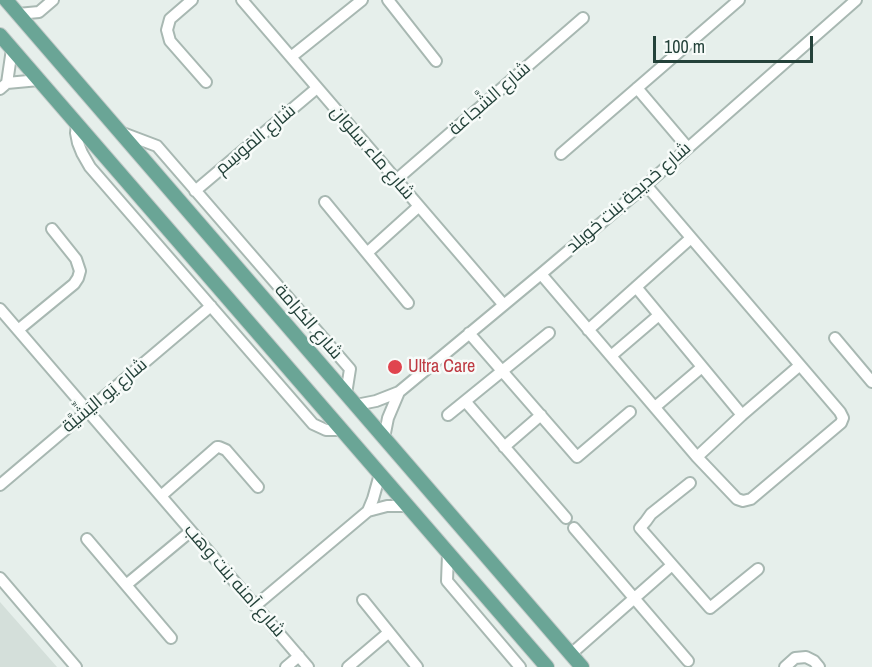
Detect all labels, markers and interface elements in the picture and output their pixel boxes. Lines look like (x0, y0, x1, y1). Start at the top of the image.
scale bar (656, 24, 816, 62)
text: 100 m (664, 34, 705, 59)
street label: شارع الشَّجاعة (445, 58, 535, 140)
street label: شارع المَوسِم (211, 100, 301, 180)
street label: شارع ماء سِلوان (325, 102, 419, 204)
street label: شارع خديجة بنت خويلد (562, 138, 696, 258)
street label: شارع الكرامة (269, 280, 347, 364)
street label: شارع يَو اليَشِّيَّة (58, 354, 152, 438)
place label: Ultra Care (408, 356, 475, 378)
marker: Ultra Care (386, 358, 404, 376)
street label: شارع آمنه بنت وهب (179, 520, 289, 642)

